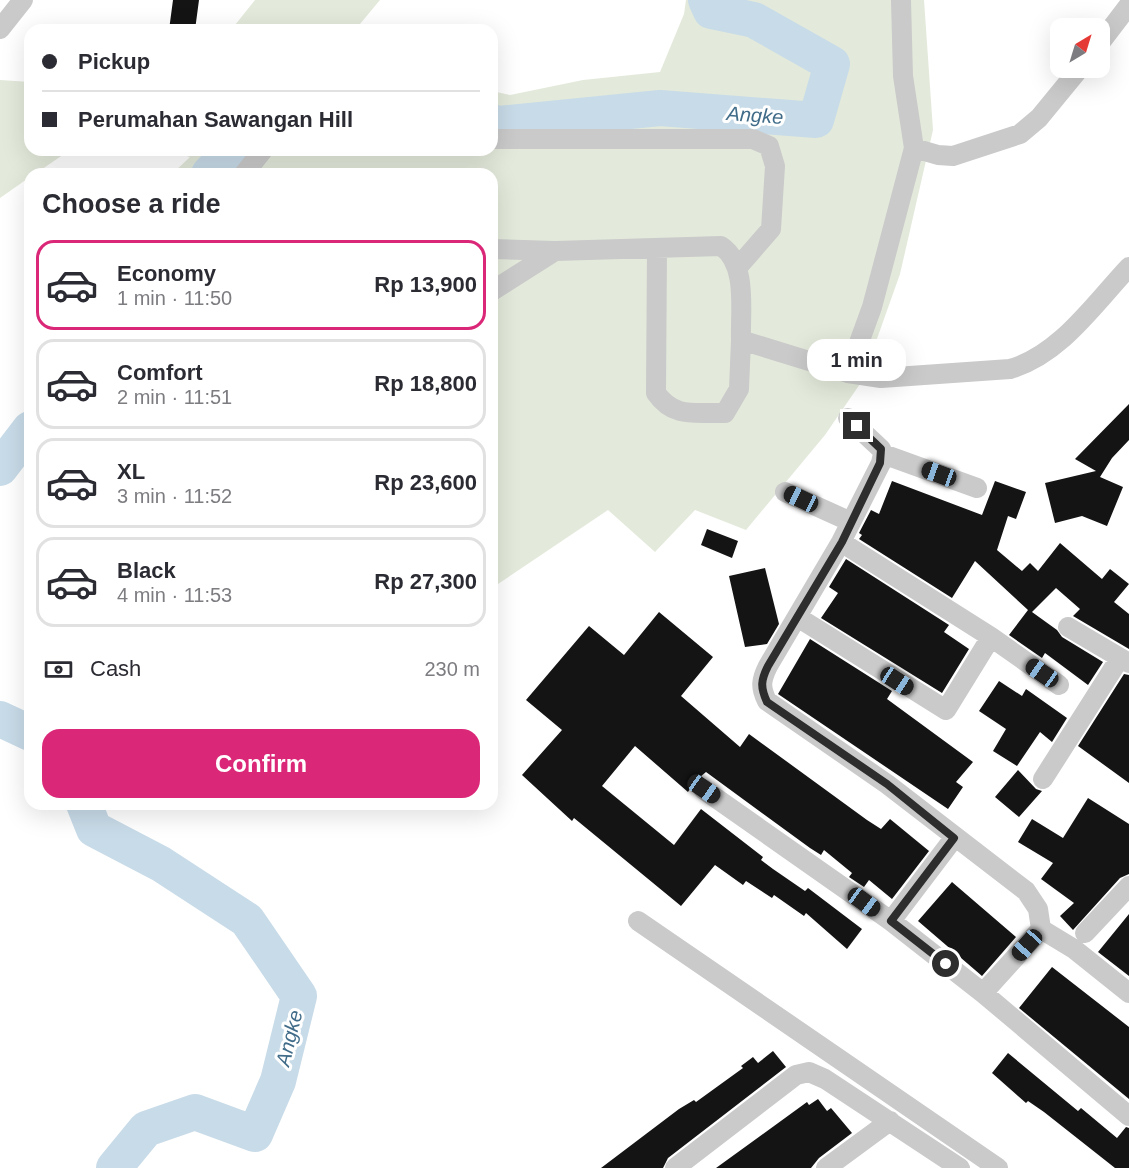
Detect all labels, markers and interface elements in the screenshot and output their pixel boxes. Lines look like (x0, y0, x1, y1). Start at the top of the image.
north arrow (1050, 18, 1110, 78)
map controls (1050, 18, 1110, 78)
text: Pickup (78, 49, 150, 74)
water label: Angke (725, 102, 784, 128)
text: Perumahan Sawangan Hill (78, 107, 353, 132)
text: Choose a ride (42, 189, 221, 219)
icon: car (45, 258, 99, 312)
text: Economy (117, 261, 216, 286)
text: Rp 13,900 (374, 272, 477, 297)
text: 1 min · 11:50 (117, 287, 232, 309)
callout: 1 min (808, 339, 906, 381)
text: 1 min (830, 349, 883, 371)
icon: car (45, 357, 99, 411)
text: Comfort (117, 360, 203, 385)
text: Rp 18,800 (374, 371, 477, 396)
text: 2 min · 11:51 (117, 386, 232, 408)
route end (843, 412, 870, 439)
icon: car (45, 456, 99, 510)
text: XL (117, 459, 145, 484)
car (919, 459, 959, 489)
text: Rp 23,600 (374, 470, 477, 495)
car (781, 483, 821, 515)
text: 3 min · 11:52 (117, 485, 232, 507)
icon: car (45, 555, 99, 609)
text: Black (117, 558, 176, 583)
text: Rp 27,300 (374, 569, 477, 594)
text: 4 min · 11:53 (117, 584, 232, 606)
icon: cash (42, 653, 75, 686)
car (1022, 655, 1062, 691)
text: Cash (90, 656, 141, 681)
text: 230 m (424, 658, 480, 680)
car (877, 664, 917, 698)
button: Confirm (42, 729, 480, 798)
car (684, 771, 724, 807)
car (844, 884, 884, 920)
car (1008, 926, 1046, 964)
route start (932, 950, 959, 977)
water label: Angke (271, 1008, 307, 1069)

